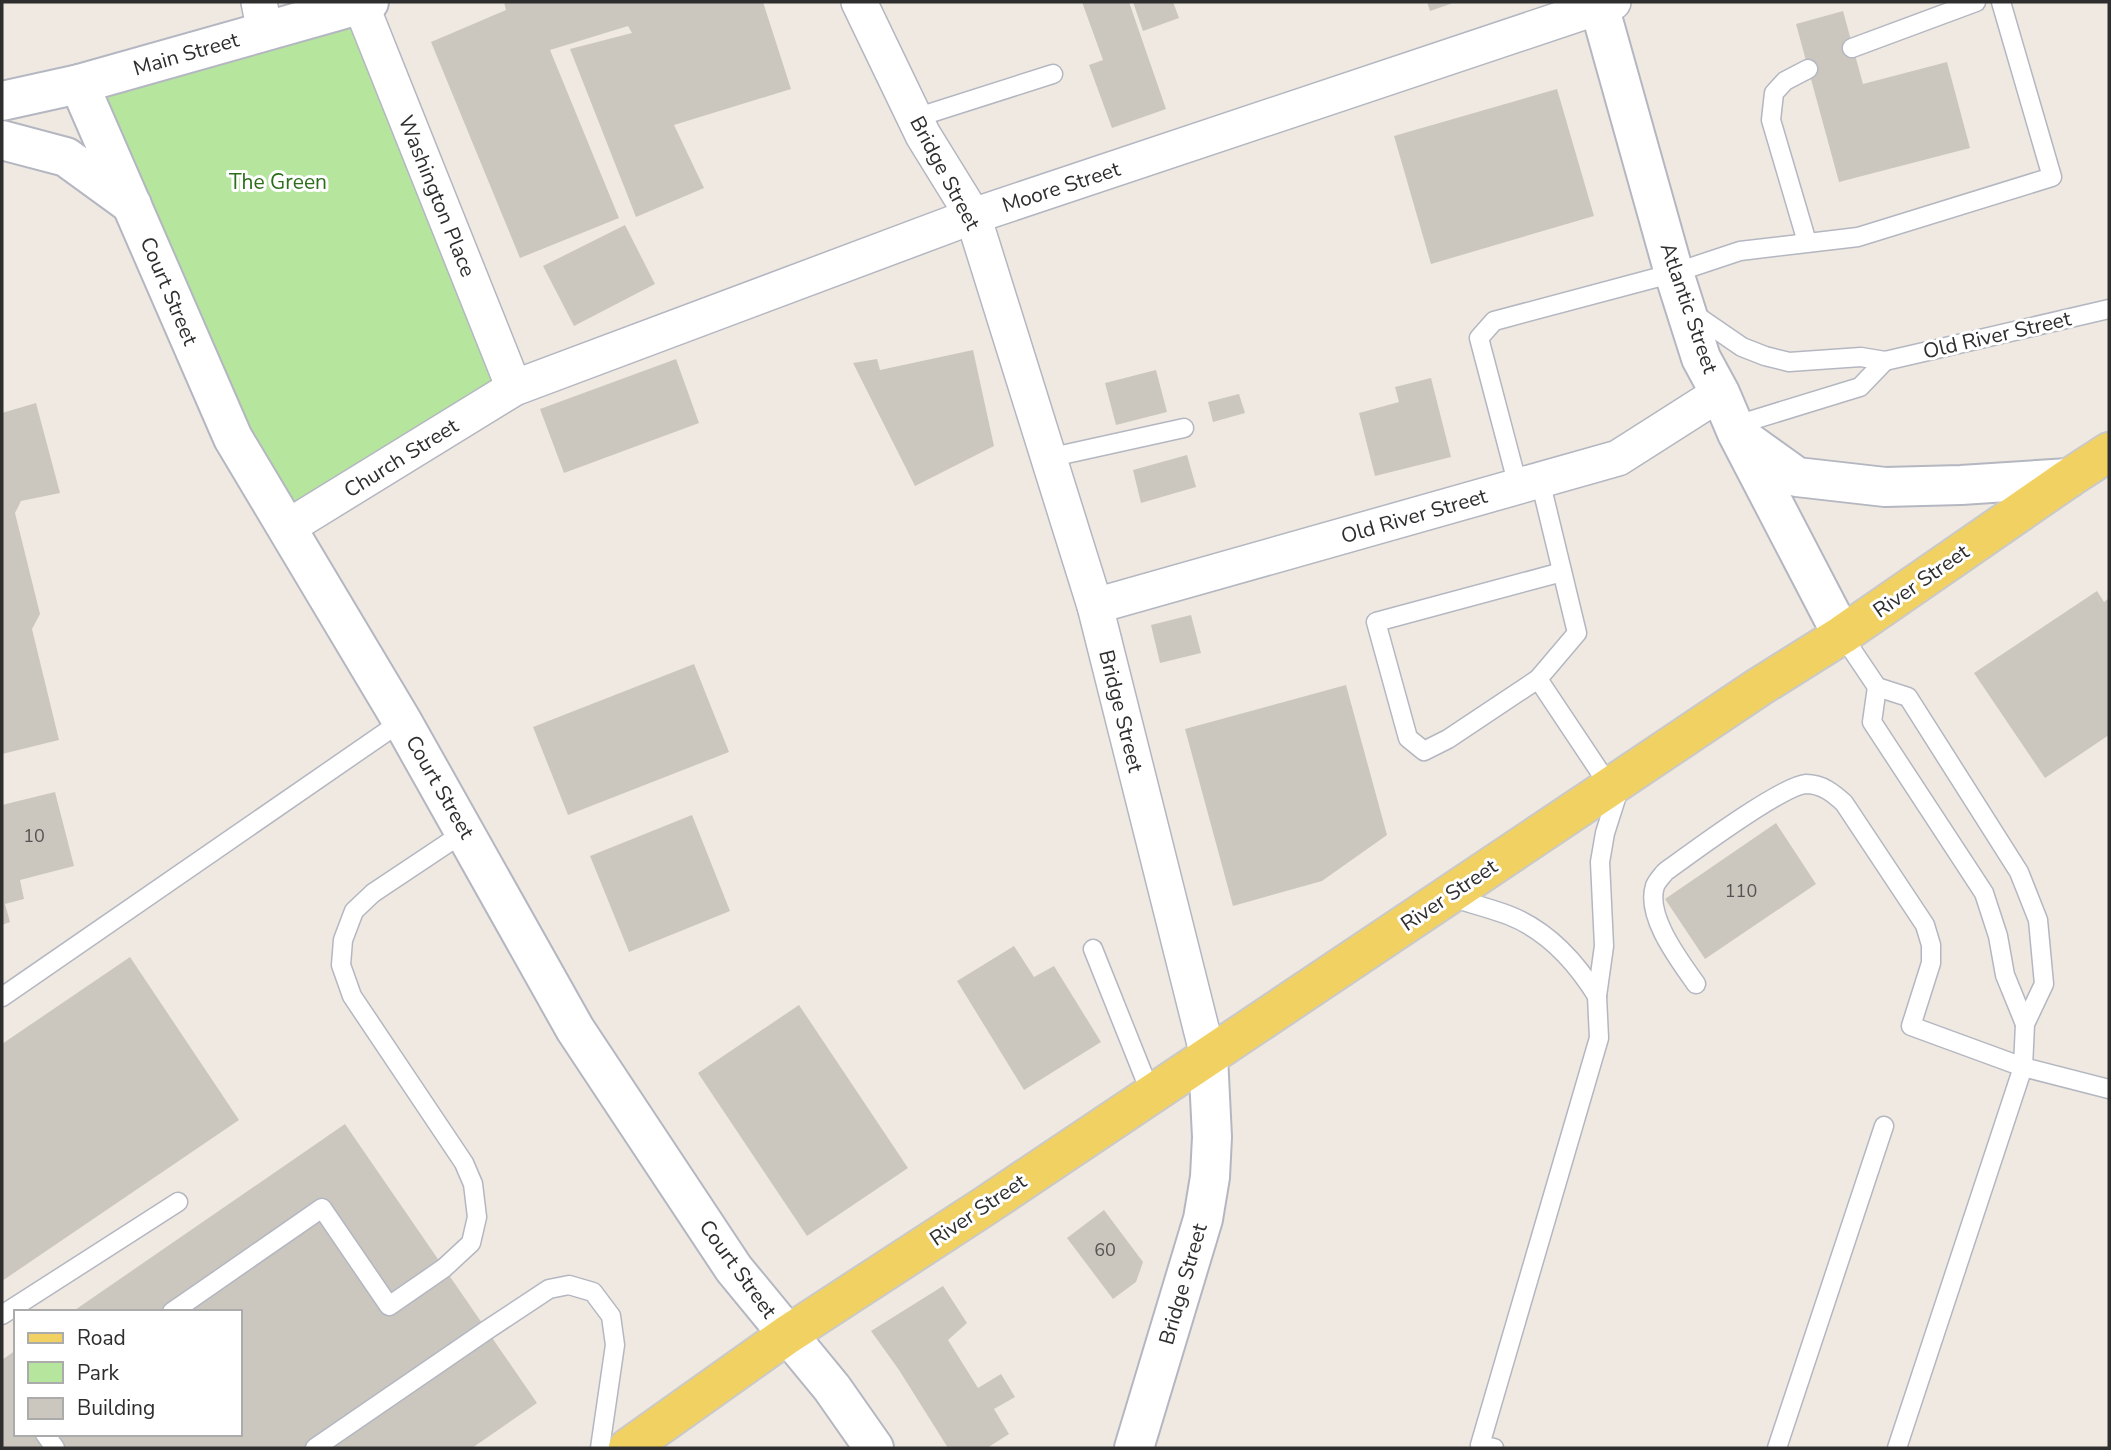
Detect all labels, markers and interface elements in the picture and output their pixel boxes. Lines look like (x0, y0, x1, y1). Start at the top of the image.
street label: Main Street (130, 25, 243, 82)
street label: Washington Place (392, 111, 482, 281)
street label: Bridge Street (903, 111, 987, 235)
street label: Moore Street (998, 155, 1124, 219)
park label: The Green (229, 168, 327, 196)
street label: Court Street (134, 233, 205, 350)
street label: Atlantic Street (1654, 239, 1725, 378)
street label: Old River Street (1920, 304, 2074, 366)
street label: Church Street (339, 411, 464, 504)
street label: Old River Street (1338, 482, 1491, 550)
street label: River Street (1868, 537, 1975, 624)
street label: Bridge Street (1092, 647, 1150, 776)
street label: Court Street (399, 730, 481, 844)
house number: 10 (23, 824, 45, 848)
street label: River Street (1395, 852, 1503, 938)
house number: 110 (1725, 879, 1757, 903)
street label: River Street (924, 1167, 1032, 1253)
street label: Court Street (693, 1214, 783, 1324)
street label: Bridge Street (1152, 1219, 1214, 1348)
house number: 60 (1094, 1238, 1116, 1262)
legend (14, 1310, 242, 1436)
text: Road (77, 1324, 126, 1352)
text: Park (77, 1359, 119, 1387)
text: Building (77, 1394, 155, 1422)

